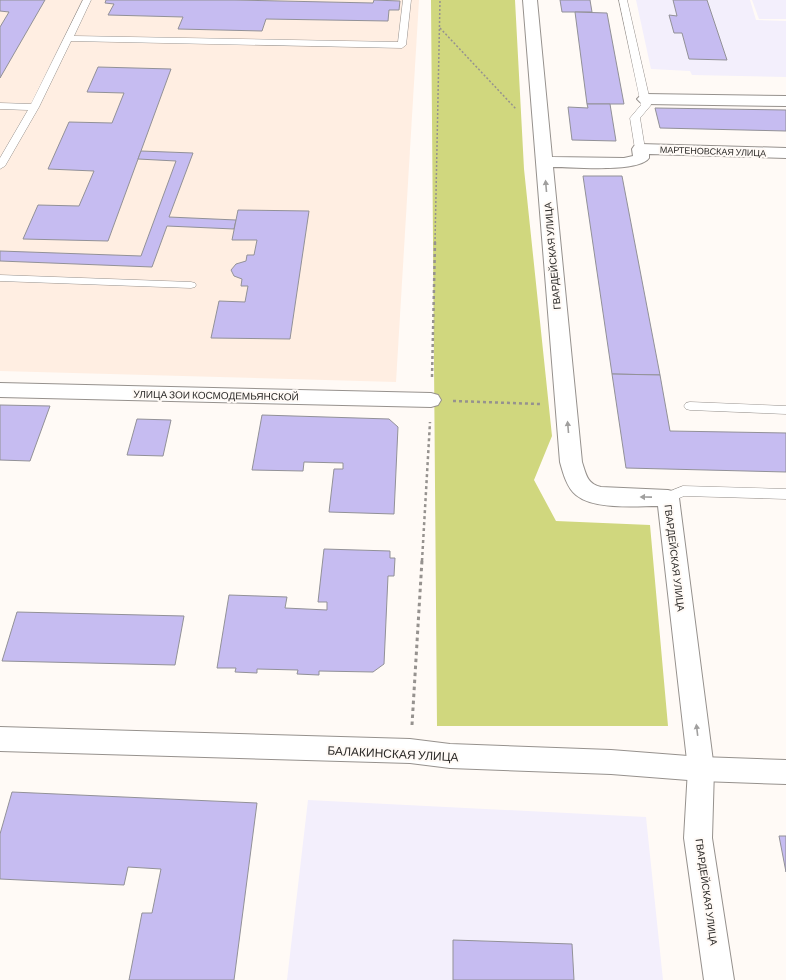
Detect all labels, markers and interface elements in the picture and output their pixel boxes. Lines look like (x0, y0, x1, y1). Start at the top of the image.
street label: МАРТЕНОВСКАЯ УЛИЦА (660, 144, 766, 158)
one-way arrow (543, 180, 549, 192)
street label: ГВАРДЕЙСКАЯ УЛИЦА (541, 201, 563, 310)
street label: УЛИЦА ЗОИ КОСМОДЕМЬЯНСКОЙ (133, 388, 299, 402)
one-way arrow (565, 421, 572, 433)
one-way arrow (639, 494, 652, 500)
street label: ГВАРДЕЙСКАЯ УЛИЦА (662, 504, 688, 613)
one-way arrow (693, 724, 700, 736)
street label: БАЛАКИНСКАЯ УЛИЦА (327, 743, 459, 764)
street label: ГВАРДЕЙСКАЯ УЛИЦА (694, 838, 720, 947)

